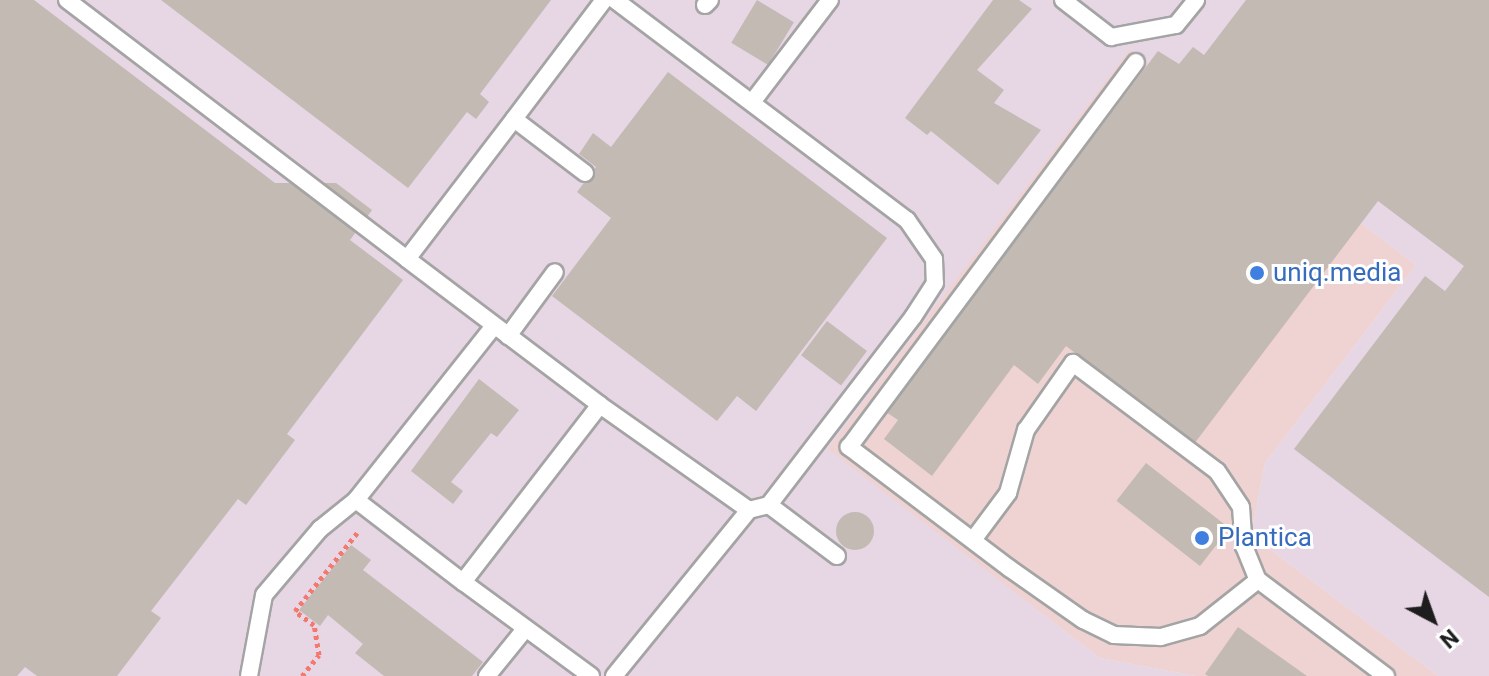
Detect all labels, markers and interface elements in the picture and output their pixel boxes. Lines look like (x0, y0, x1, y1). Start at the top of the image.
place label: uniq.media (1273, 257, 1401, 289)
marker: uniq.media (1248, 264, 1266, 282)
place label: Plantica (1218, 522, 1312, 554)
marker: Plantica (1193, 529, 1211, 547)
north arrow (1393, 580, 1473, 660)
text: N (1435, 624, 1463, 653)

